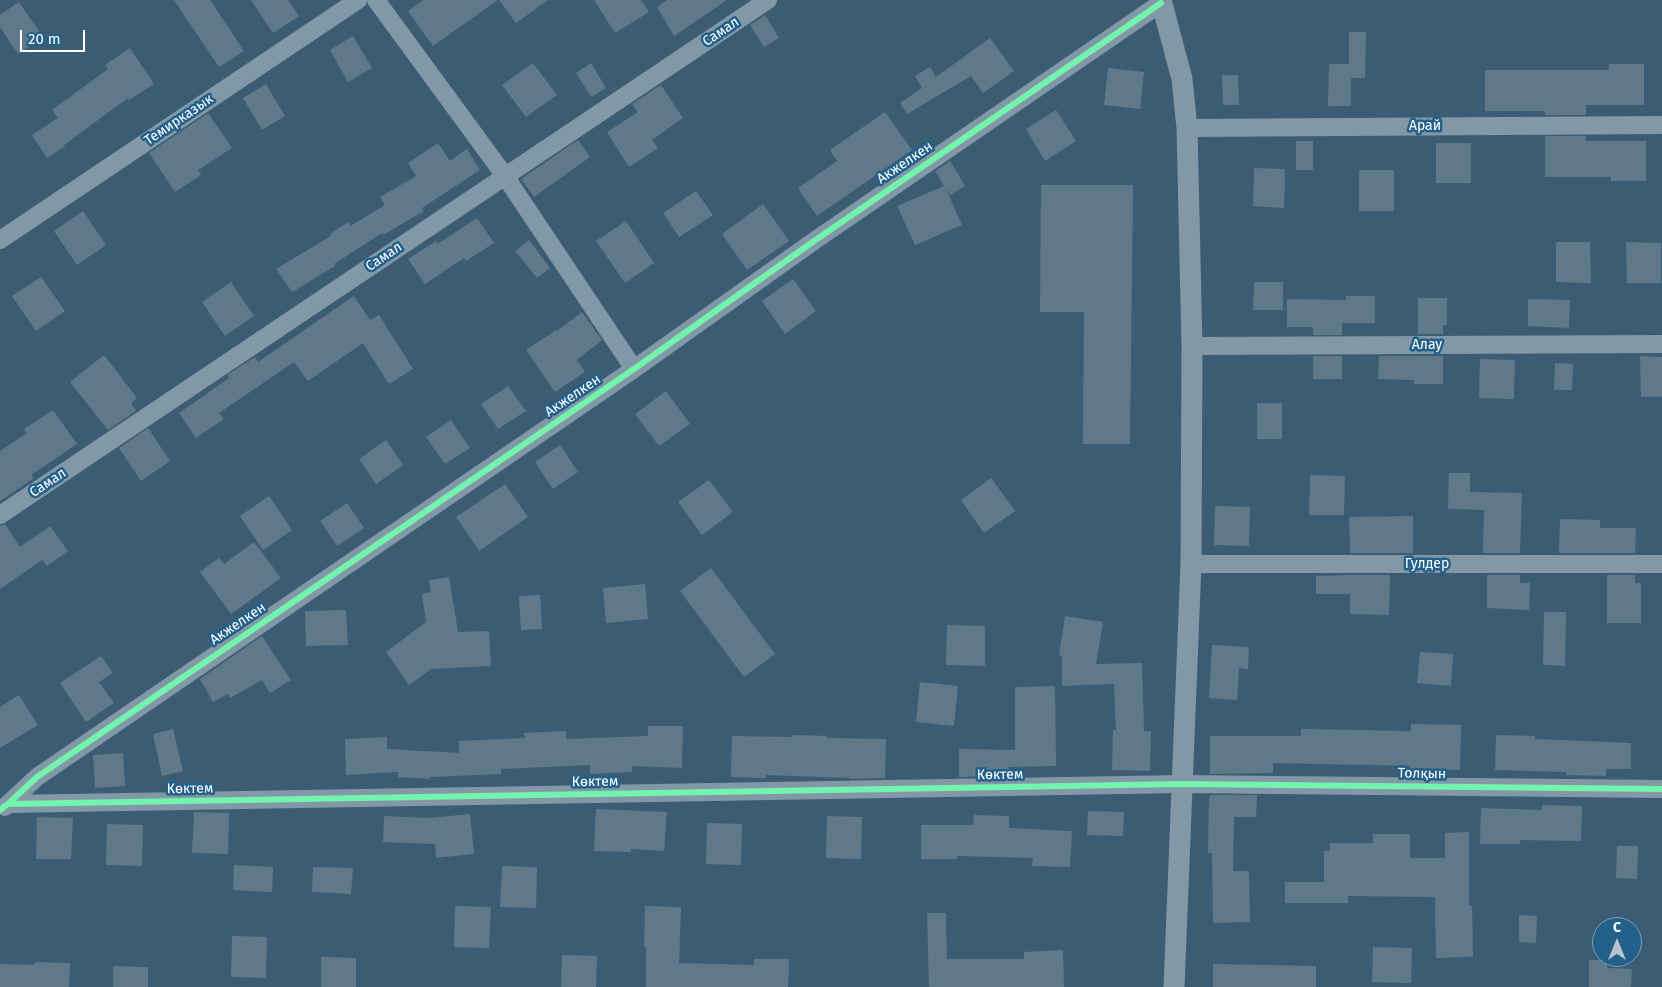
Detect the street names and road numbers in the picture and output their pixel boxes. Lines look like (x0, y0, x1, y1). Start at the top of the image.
street label: Самал (700, 14, 742, 50)
street label: Темирказык (141, 91, 217, 149)
street label: Арай (1409, 118, 1441, 134)
street label: Акжелкен (874, 138, 936, 188)
street label: Самал (363, 239, 405, 275)
street label: Алау (1412, 337, 1442, 353)
street label: Акжелкен (542, 371, 604, 421)
street label: Самал (27, 465, 69, 501)
street label: Гулдер (1405, 556, 1449, 572)
street label: Акжелкен (207, 599, 269, 649)
street label: Толқын (1398, 765, 1446, 783)
street label: Көктем (977, 766, 1023, 784)
street label: Көктем (572, 773, 618, 791)
street label: Көктем (167, 780, 213, 798)

